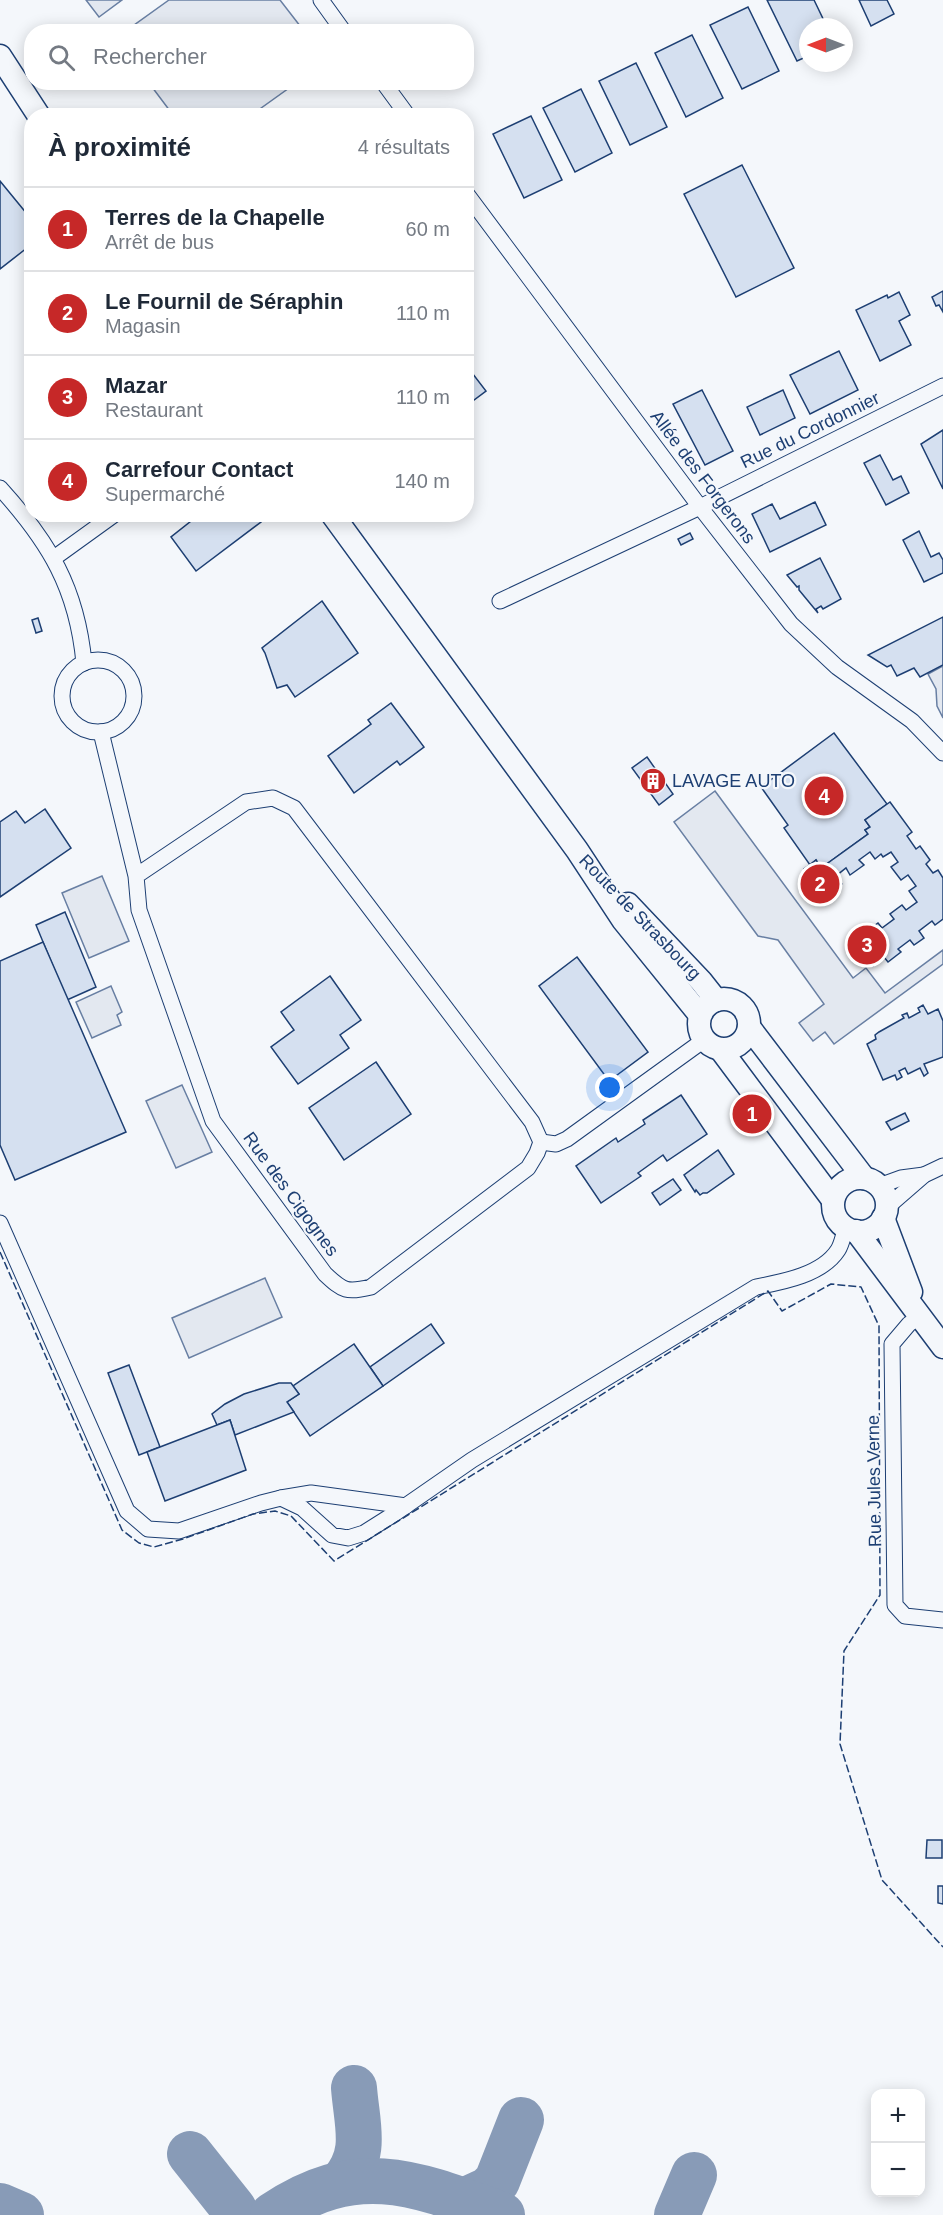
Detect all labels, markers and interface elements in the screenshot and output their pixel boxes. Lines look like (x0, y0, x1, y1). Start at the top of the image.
north arrow (799, 18, 853, 72)
search box (24, 24, 474, 90)
icon: search (45, 41, 78, 74)
text: Rechercher (93, 44, 207, 69)
text: À proximité (48, 132, 191, 162)
text: 4 résultats (358, 136, 450, 158)
text: Terres de la Chapelle (105, 205, 325, 230)
text: 1 (62, 218, 73, 240)
text: 60 m (406, 218, 450, 240)
text: Arrêt de bus (105, 231, 214, 253)
text: Le Fournil de Séraphin (105, 289, 343, 314)
text: 2 (62, 302, 73, 324)
text: 110 m (396, 302, 450, 324)
text: Magasin (105, 315, 181, 337)
text: Mazar (105, 373, 167, 398)
text: 3 (62, 386, 73, 408)
text: 110 m (396, 386, 450, 408)
street label: Rue du Cordonnier (737, 388, 883, 472)
text: Restaurant (105, 399, 203, 421)
street label: Allée des Forgerons (647, 407, 759, 547)
text: Carrefour Contact (105, 457, 293, 482)
text: 4 (62, 470, 73, 492)
text: 140 m (394, 470, 450, 492)
text: Supermarché (105, 483, 225, 505)
building icon: LAVAGE AUTO (638, 766, 668, 796)
place label: LAVAGE AUTO (672, 771, 795, 791)
pin: 4 (804, 774, 844, 818)
street label: Route de Strasbourg (575, 850, 705, 984)
pin: 2 (800, 862, 840, 906)
pin: 3 (848, 922, 886, 968)
your location (595, 1073, 624, 1102)
pin: 1 (732, 1092, 771, 1136)
street label: Rue des Cigognes (239, 1128, 343, 1260)
street label: Rue Jules Verne (863, 1415, 885, 1547)
map controls (871, 2089, 925, 2197)
button: + (871, 2089, 925, 2143)
button: − (871, 2143, 925, 2197)

